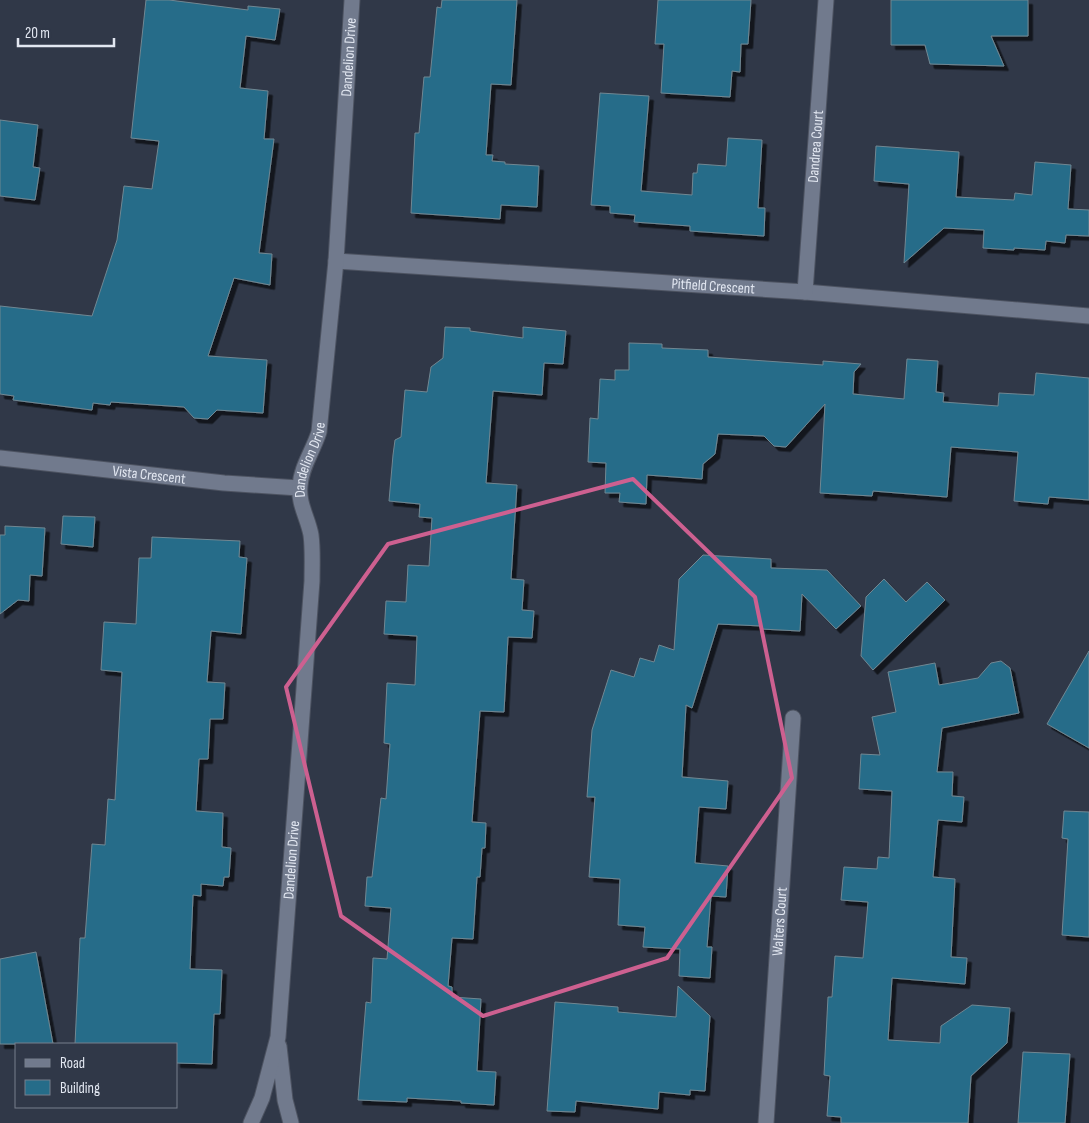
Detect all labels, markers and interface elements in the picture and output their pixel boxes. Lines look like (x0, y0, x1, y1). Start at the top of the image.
scale bar (18, 15, 114, 47)
street label: Dandelion Drive (337, 17, 360, 97)
text: 20 m (25, 24, 50, 43)
street label: Dandrea Court (803, 109, 828, 183)
street label: Pitfield Crescent (671, 274, 756, 298)
street label: Dandelion Drive (290, 421, 329, 498)
street label: Vista Crescent (112, 461, 187, 488)
street label: Dandelion Drive (279, 820, 304, 900)
street label: Walters Court (768, 886, 791, 957)
legend (15, 1043, 178, 1108)
text: Road (60, 1054, 85, 1073)
text: Building (60, 1079, 100, 1098)

